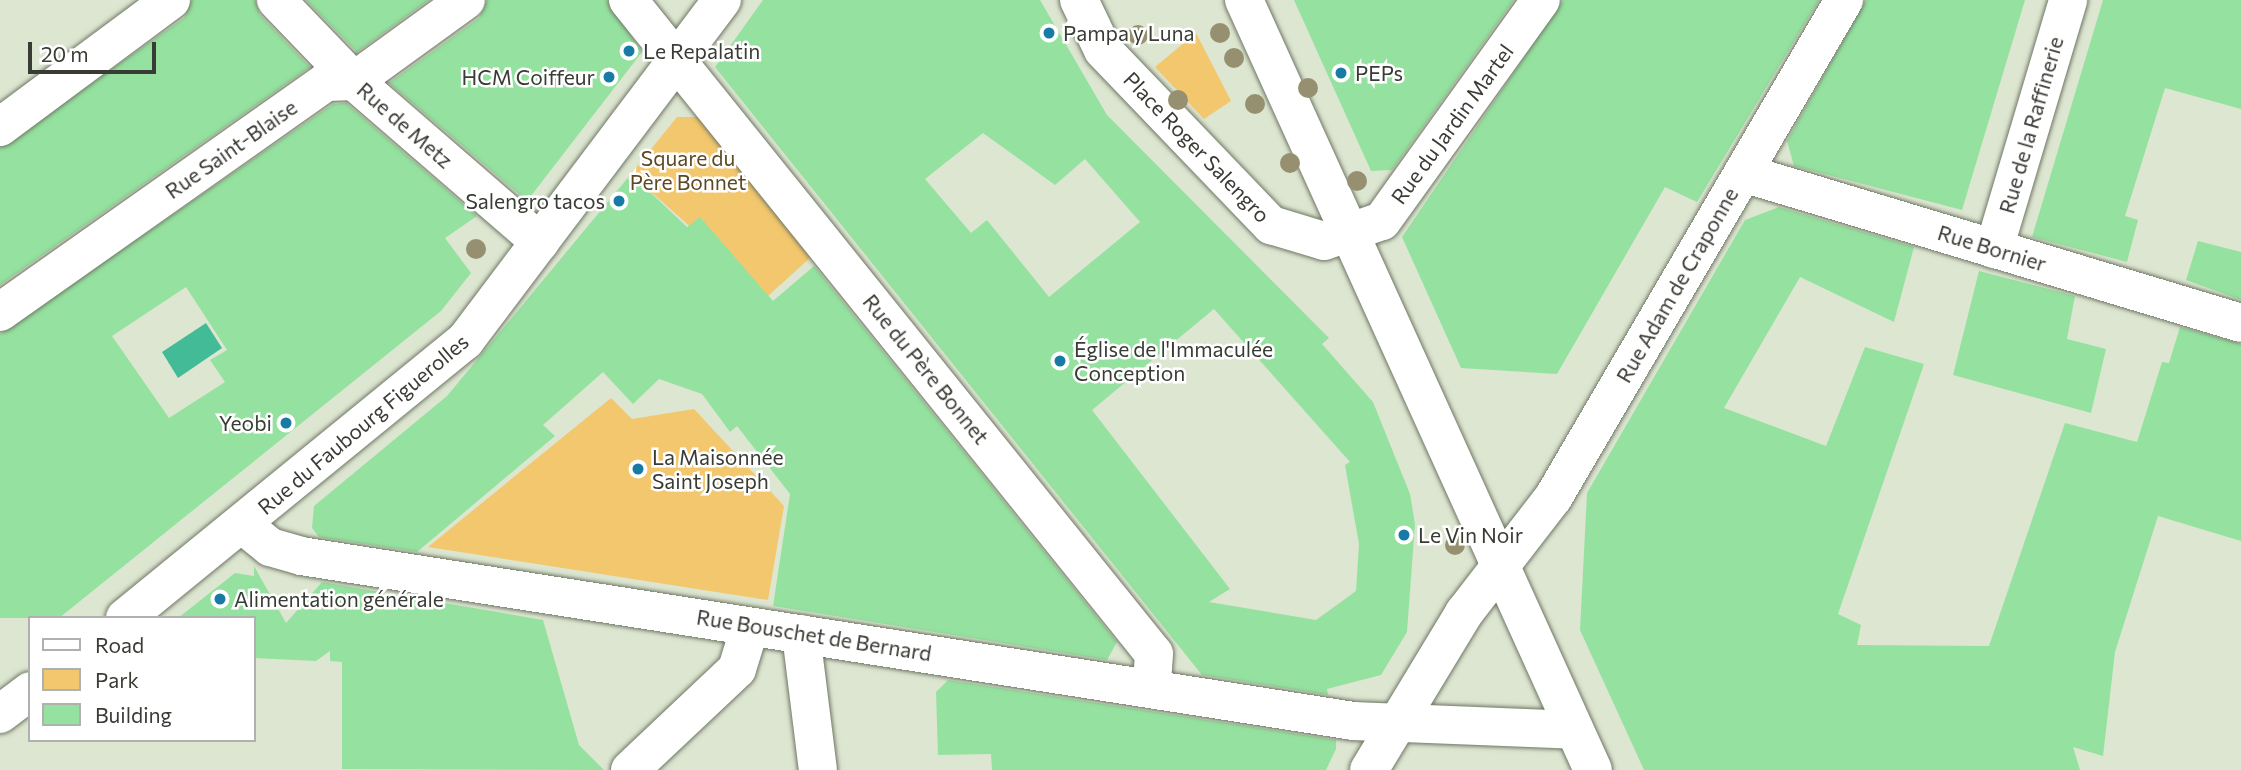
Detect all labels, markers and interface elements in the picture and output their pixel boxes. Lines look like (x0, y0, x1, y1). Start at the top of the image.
place label: Pampa y Luna (1063, 20, 1195, 46)
marker: Pampa y Luna (1041, 25, 1057, 41)
scale bar (32, 28, 159, 72)
street label: Rue de la Raffinerie (1994, 34, 2068, 216)
place label: Le Repalatin (643, 38, 760, 64)
street label: Rue du Jardin Martel (1386, 39, 1518, 209)
text: 20 m (41, 41, 89, 66)
marker: Le Repalatin (621, 43, 637, 59)
place label: PEPs (1355, 60, 1403, 86)
place label: HCM Coiffeur (462, 64, 595, 90)
marker: PEPs (1333, 65, 1349, 81)
street label: Place Roger Salengro (1119, 67, 1275, 227)
marker: HCM Coiffeur (601, 69, 617, 85)
street label: Rue de Metz (352, 77, 458, 173)
street label: Rue Saint-Blaise (160, 94, 302, 204)
park label: Square du Père Bonnet (630, 145, 746, 195)
street label: Rue Adam de Craponne (1611, 183, 1743, 387)
place label: Salengro tacos (465, 188, 605, 214)
marker: Salengro tacos (611, 193, 627, 209)
street label: Rue Bornier (1935, 220, 2049, 276)
street label: Rue du Père Bonnet (858, 289, 994, 449)
street label: Rue du Faubourg Figuerolles (253, 329, 473, 519)
place label: Église de l'Immaculée Conception (1074, 336, 1273, 386)
marker: Église de l'Immaculée Conception (1052, 353, 1068, 369)
place label: Yeobi (219, 410, 272, 436)
marker: Yeobi (278, 415, 294, 431)
place label: La Maisonnée Saint Joseph (652, 444, 784, 494)
marker: La Maisonnée Saint Joseph (630, 461, 646, 477)
place label: Le Vin Noir (1418, 522, 1523, 548)
marker: Le Vin Noir (1396, 527, 1412, 543)
place label: Alimentation générale (234, 586, 444, 612)
marker: Alimentation générale (212, 591, 228, 607)
street label: Rue Bouschet de Bernard (695, 604, 933, 666)
legend (28, 616, 256, 742)
text: Road (95, 632, 144, 657)
text: Park (95, 667, 139, 692)
text: Building (95, 702, 172, 727)

